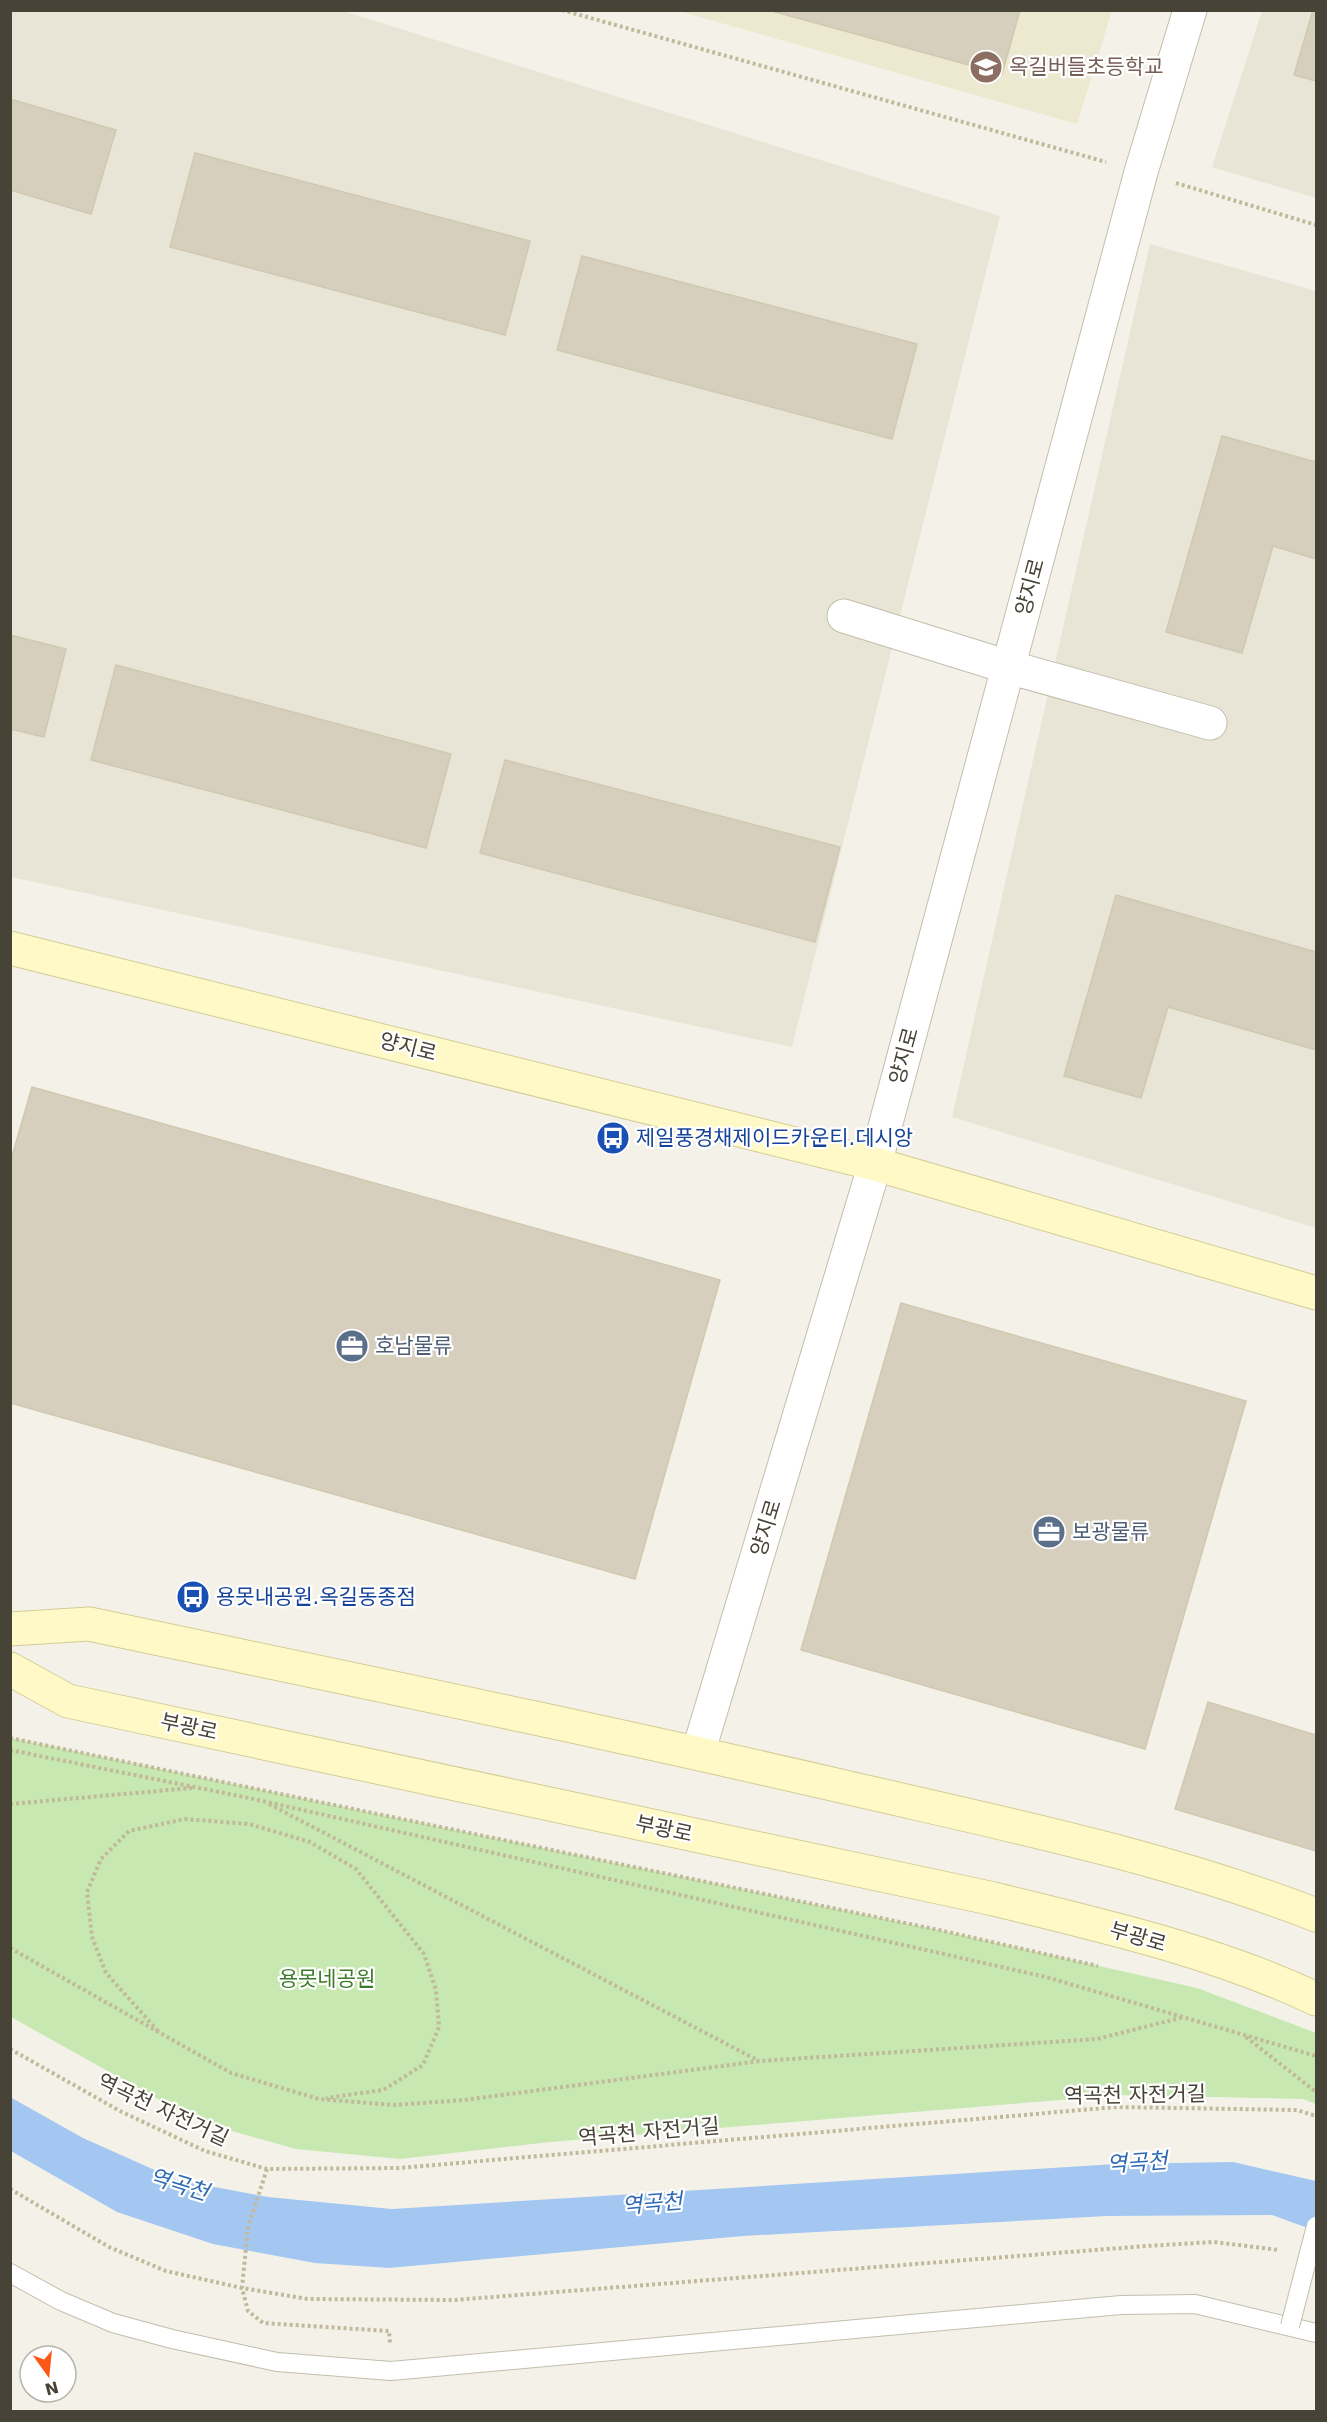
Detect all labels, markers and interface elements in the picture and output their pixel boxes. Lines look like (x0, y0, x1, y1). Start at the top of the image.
school or university icon: 옥길버들초등학교 (968, 49, 1004, 85)
place label: 옥길버들초등학교 (1009, 55, 1164, 79)
street label: 양지로 (1011, 556, 1049, 618)
street label: 양지로 (885, 1025, 923, 1087)
street label: 양지로 (377, 1028, 439, 1066)
bus stop icon: 제일풍경채제이드카운티.데시앙 (595, 1120, 631, 1156)
place label: 제일풍경채제이드카운티.데시앙 (636, 1126, 913, 1150)
office icon: 호남물류 (334, 1328, 370, 1364)
place label: 호남물류 (375, 1334, 452, 1358)
street label: 양지로 (746, 1497, 786, 1559)
office icon: 보광물류 (1031, 1514, 1067, 1550)
place label: 보광물류 (1072, 1520, 1149, 1544)
bus stop icon: 용못내공원.옥길동종점 (175, 1579, 211, 1615)
place label: 용못내공원.옥길동종점 (216, 1585, 416, 1609)
street label: 부광로 (158, 1709, 220, 1745)
street label: 부광로 (633, 1811, 695, 1847)
street label: 부광로 (1107, 1917, 1169, 1957)
park label: 용못네공원 (279, 1967, 375, 1991)
street label: 역곡천 자전거길 (94, 2069, 232, 2151)
street label: 역곡천 자전거길 (1064, 2082, 1206, 2108)
street label: 역곡천 자전거길 (577, 2114, 721, 2150)
water label: 역곡천 (1106, 2148, 1171, 2177)
water label: 역곡천 (146, 2164, 214, 2206)
water label: 역곡천 (621, 2188, 686, 2219)
north arrow (18, 2344, 78, 2404)
text: N (43, 2377, 61, 2399)

